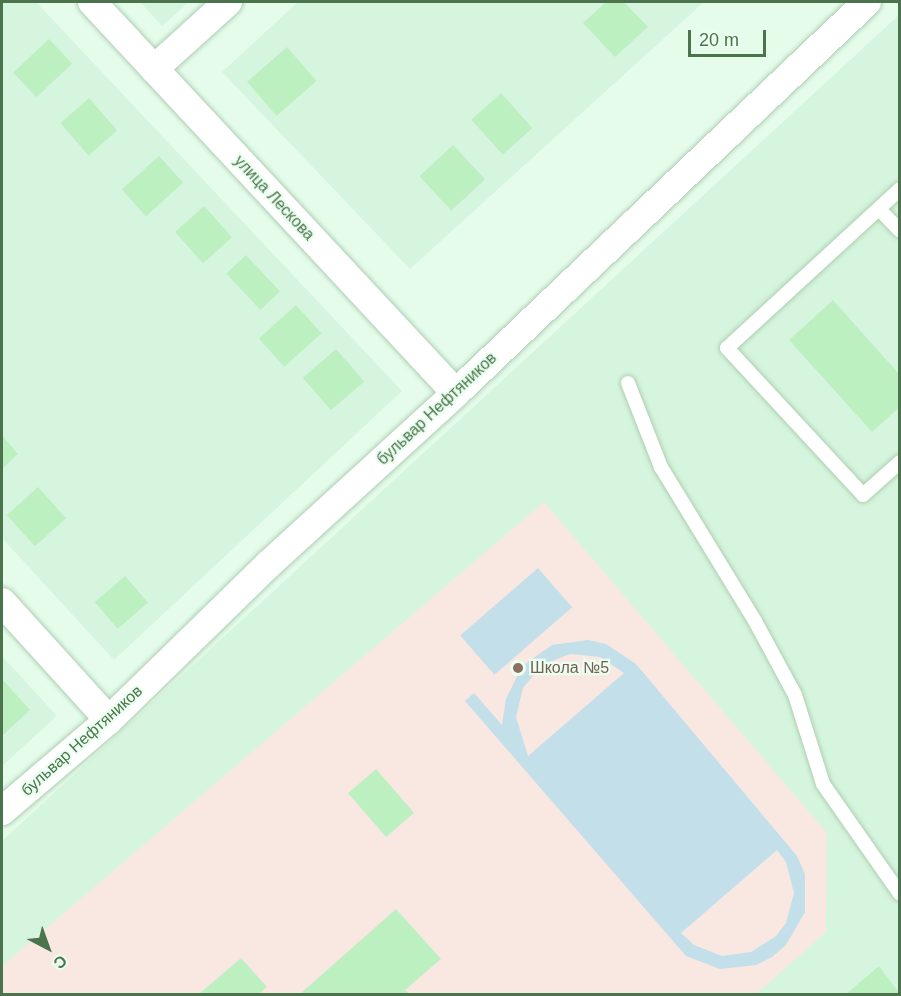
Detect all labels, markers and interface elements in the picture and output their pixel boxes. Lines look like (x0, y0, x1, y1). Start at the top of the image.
scale bar (691, 18, 769, 56)
text: 20 m (699, 30, 739, 50)
street label: улица Лескова (230, 152, 318, 244)
street label: бульвар Нефтяников (373, 349, 501, 469)
place label: Школа №5 (530, 658, 609, 678)
marker: Школа №5 (511, 661, 525, 675)
street label: бульвар Нефтяников (17, 682, 147, 800)
north arrow (18, 918, 78, 978)
text: С (50, 952, 70, 972)

